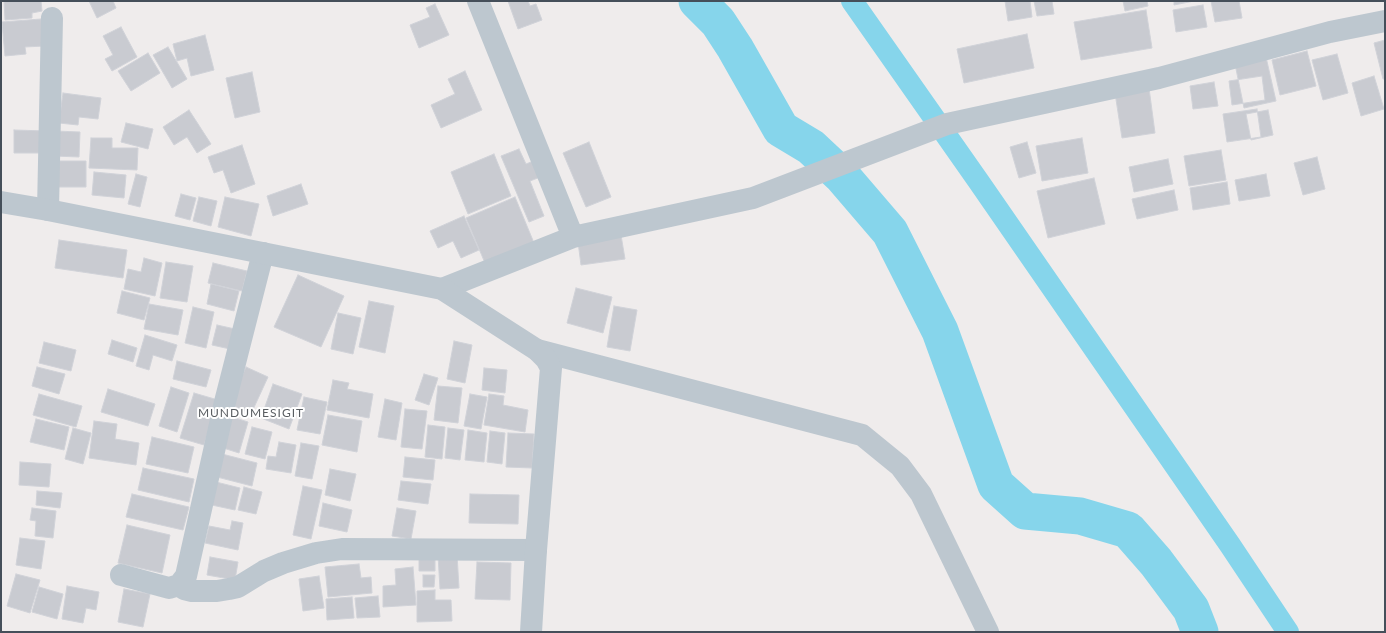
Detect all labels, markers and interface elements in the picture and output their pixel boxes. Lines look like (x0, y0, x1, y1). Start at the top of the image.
district label: MUNDUMESIGIT (198, 406, 304, 420)

